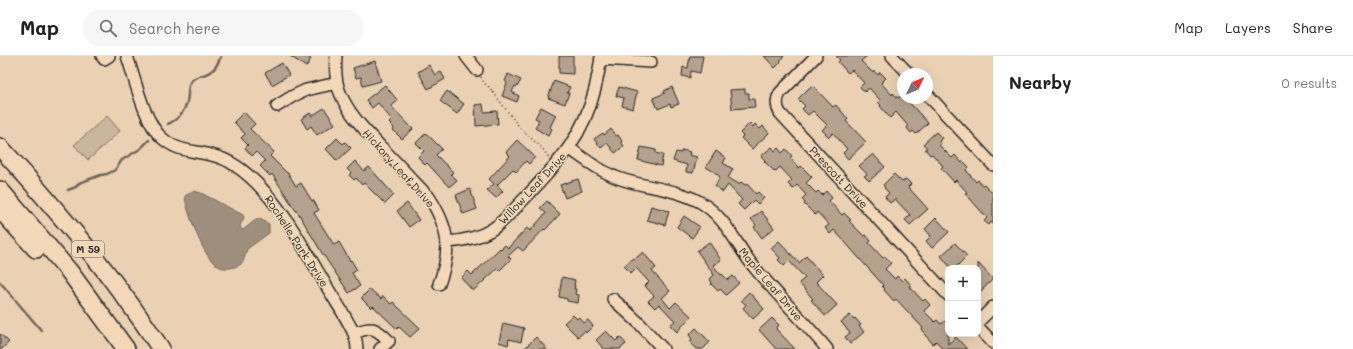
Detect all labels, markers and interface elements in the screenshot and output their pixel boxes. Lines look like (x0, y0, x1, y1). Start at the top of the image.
search box (83, 10, 363, 46)
text: Map (20, 15, 59, 40)
icon: search (97, 17, 119, 39)
text: Search here (129, 18, 220, 38)
text: Map (1174, 18, 1203, 37)
text: Layers (1225, 18, 1271, 37)
text: Share (1293, 18, 1333, 37)
north arrow (897, 68, 933, 104)
text: Nearby (1009, 71, 1071, 93)
text: 0 results (1282, 74, 1337, 91)
street label: Hickory Leaf Drive (360, 125, 439, 211)
street label: Prescott Drive (806, 143, 872, 211)
street label: Willow Leaf Drive (495, 149, 569, 227)
street label: Rochelle Park Drive (262, 192, 332, 290)
road number: M 59 (72, 241, 104, 257)
street label: Maple Leaf Drive (736, 244, 806, 324)
map controls (945, 265, 981, 337)
button: + (945, 265, 981, 301)
button: − (945, 301, 981, 337)

